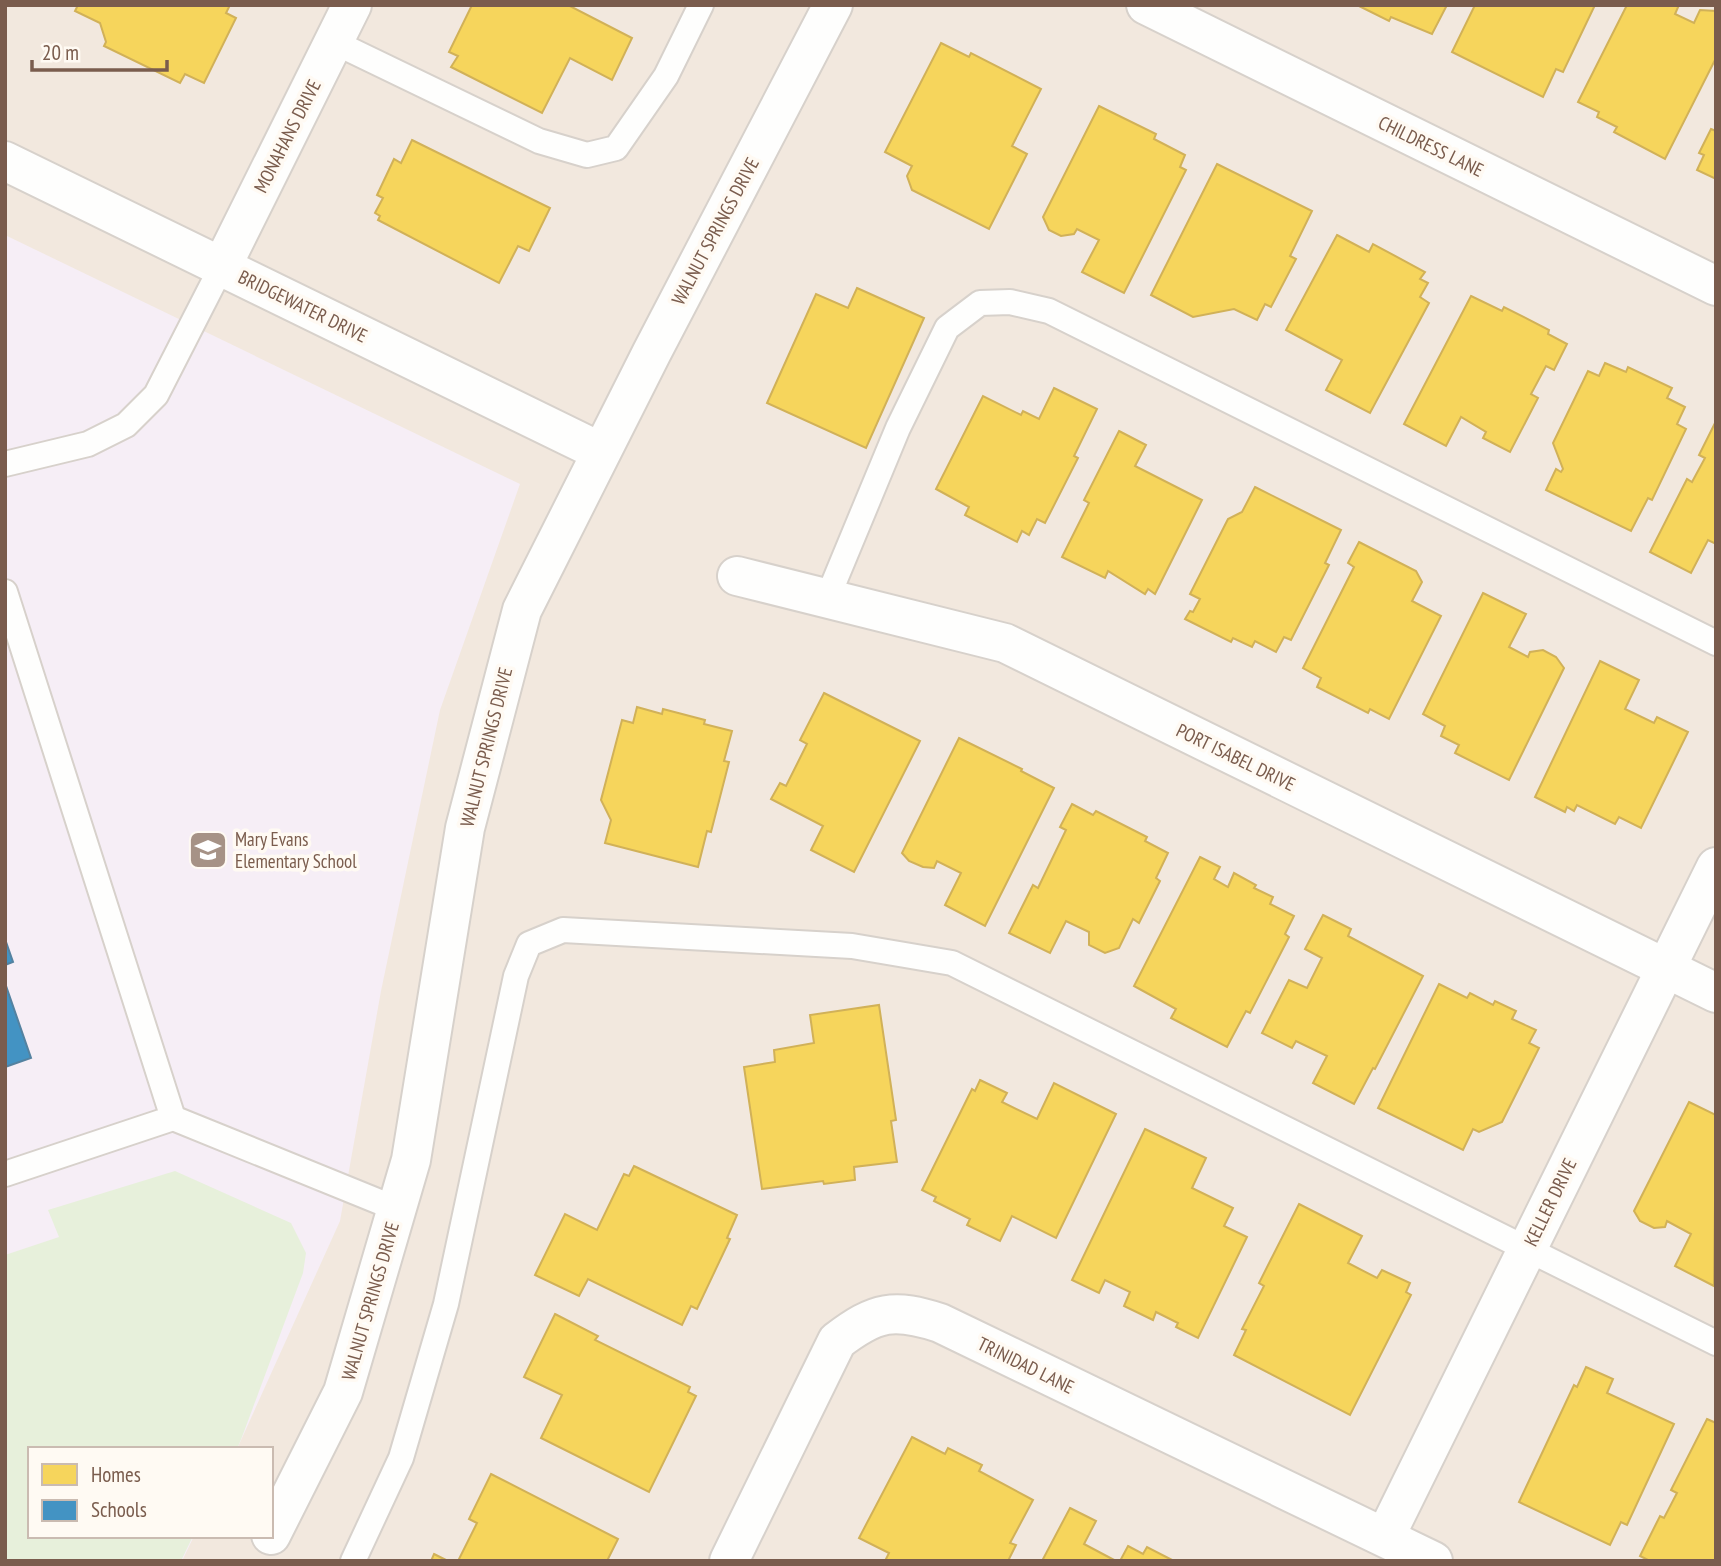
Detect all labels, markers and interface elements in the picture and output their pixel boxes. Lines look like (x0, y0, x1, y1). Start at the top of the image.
scale bar (32, 28, 166, 72)
text: 20 m (42, 39, 79, 66)
street label: MONAHANS DRIVE (248, 75, 326, 197)
street label: CHILDRESS LANE (1374, 110, 1488, 182)
street label: WALNUT SPRINGS DRIVE (666, 153, 764, 309)
street label: BRIDGEWATER DRIVE (235, 264, 371, 348)
street label: WALNUT SPRINGS DRIVE (455, 665, 517, 829)
street label: PORT ISABEL DRIVE (1173, 718, 1299, 796)
place label: Mary Evans Elementary School (235, 827, 357, 873)
school or university icon: Mary Evans Elementary School (187, 829, 229, 871)
street label: KELLER DRIVE (1518, 1154, 1582, 1250)
street label: WALNUT SPRINGS DRIVE (336, 1219, 404, 1383)
street label: TRINIDAD LANE (974, 1331, 1078, 1399)
legend (28, 1447, 273, 1538)
text: Homes (91, 1461, 141, 1488)
text: Schools (91, 1496, 147, 1523)

